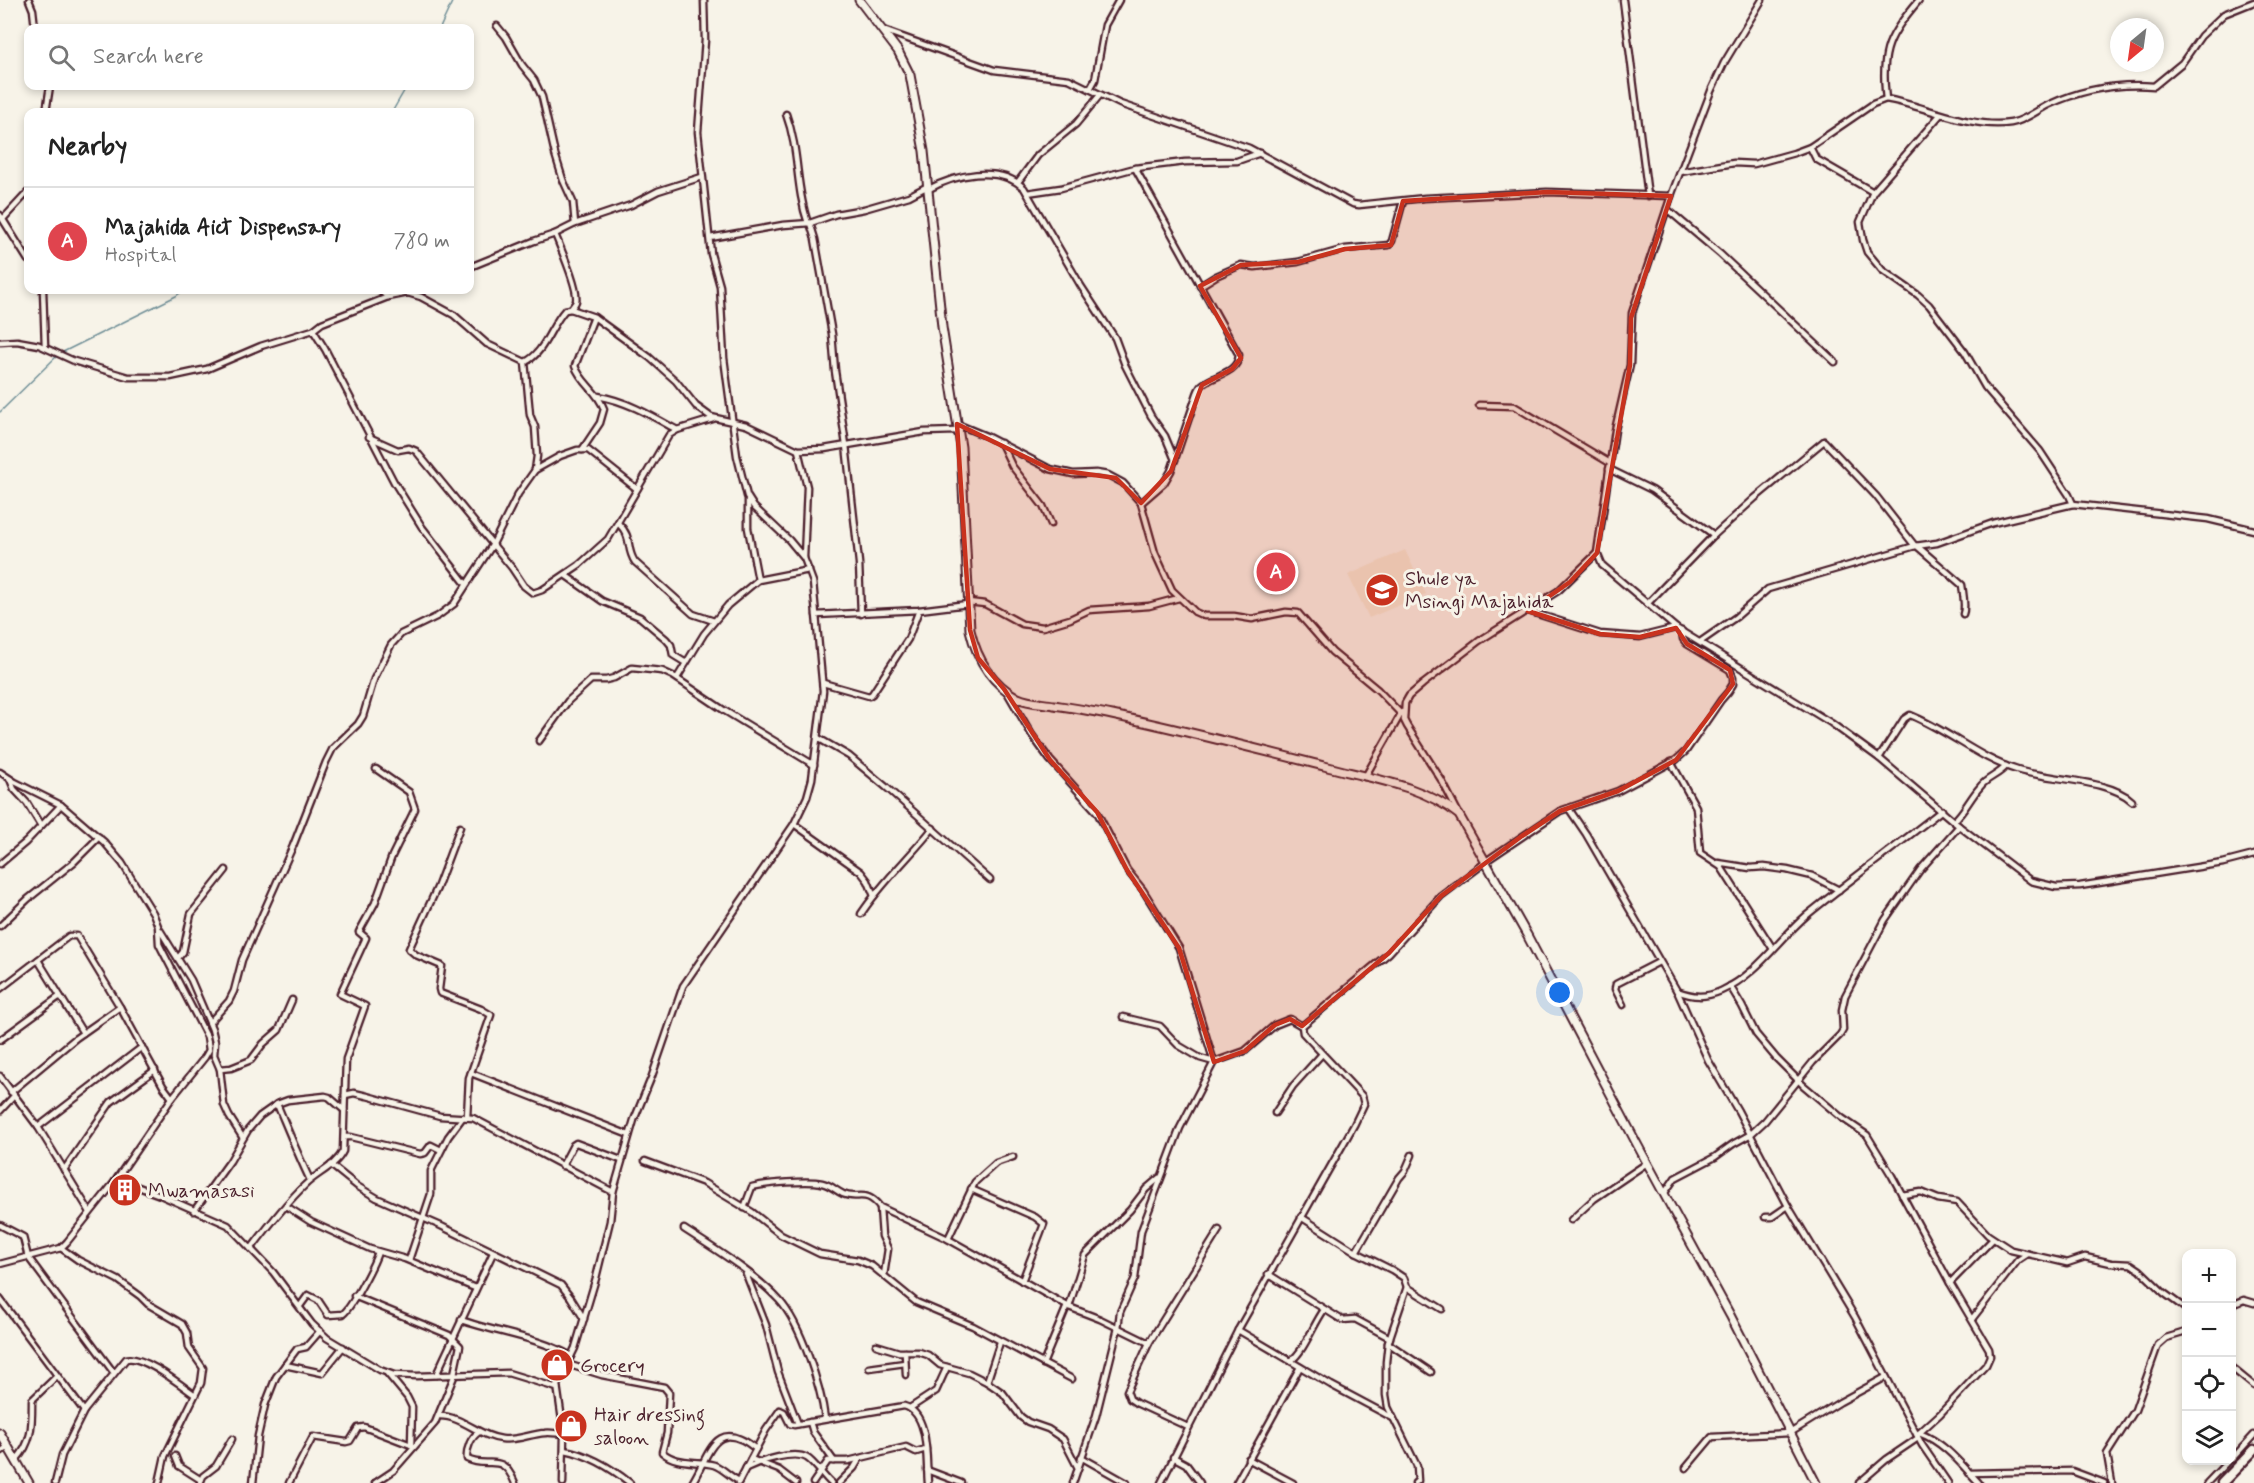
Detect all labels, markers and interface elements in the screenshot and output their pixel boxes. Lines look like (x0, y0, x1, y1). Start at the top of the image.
north arrow (2110, 18, 2164, 72)
search box (24, 24, 474, 90)
icon: search (45, 41, 78, 74)
text: Search here (93, 43, 204, 71)
text: Nearby (48, 130, 127, 164)
text: Majahida Aict Dispensary (105, 214, 341, 242)
text: A (61, 228, 74, 255)
text: 780 m (394, 228, 450, 255)
text: Hospital (105, 242, 176, 269)
pin: A (1256, 550, 1296, 594)
place label: Shule ya Msingi Majahida (1405, 566, 1555, 616)
school or university icon: Shule ya Msingi Majahida (1364, 572, 1400, 608)
your location (1545, 978, 1574, 1007)
building icon: Mwamasasi (107, 1172, 143, 1208)
place label: Mwamasasi (148, 1178, 255, 1205)
map controls (2182, 1249, 2236, 1465)
button: + (2182, 1249, 2236, 1303)
button: − (2182, 1303, 2236, 1357)
shop icon: Grocery (539, 1347, 575, 1383)
place label: Grocery (580, 1353, 645, 1380)
button: locate (2182, 1357, 2236, 1411)
place label: Hair dressing saloon (594, 1402, 705, 1452)
shop icon: Hair dressing saloon (553, 1408, 589, 1444)
button: layers (2182, 1411, 2236, 1465)

